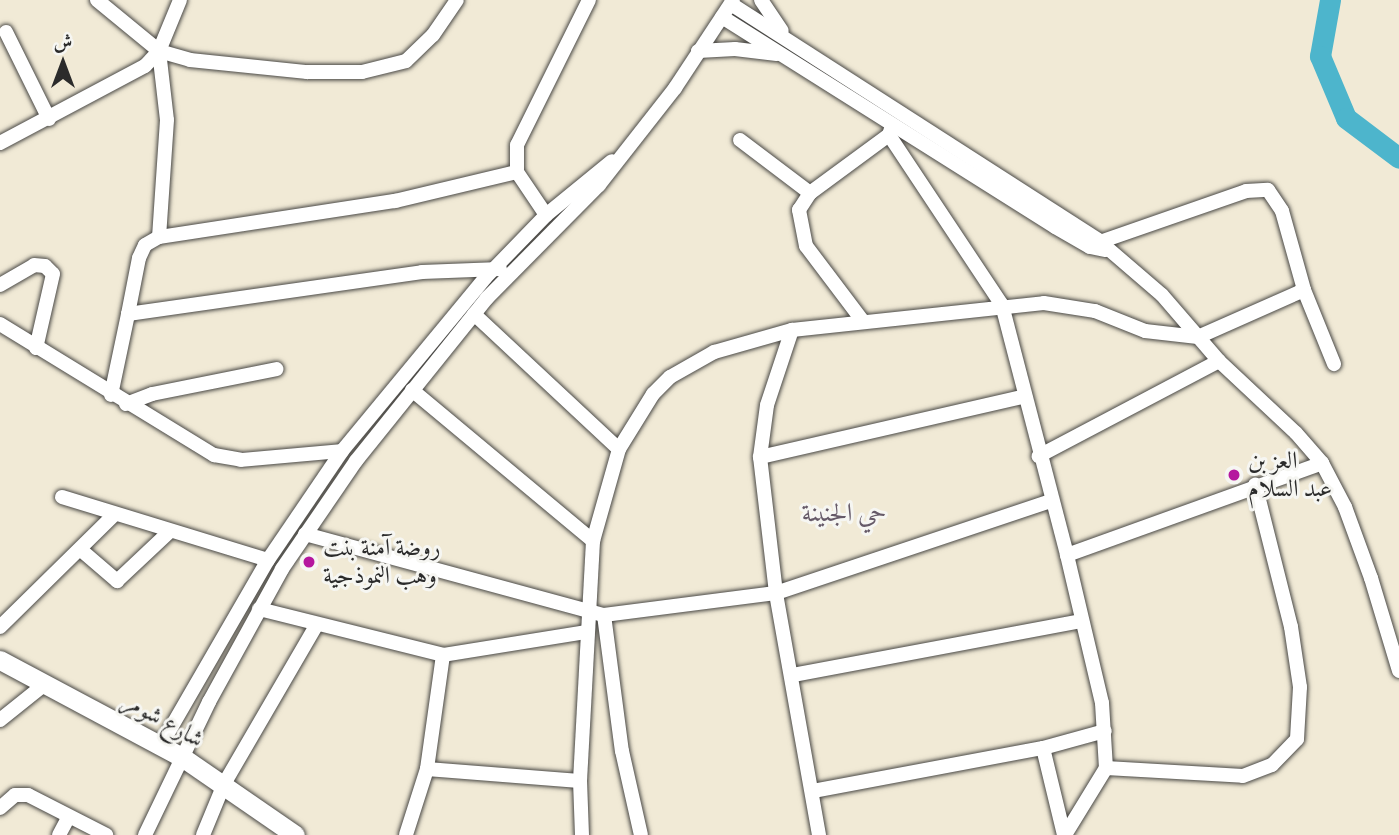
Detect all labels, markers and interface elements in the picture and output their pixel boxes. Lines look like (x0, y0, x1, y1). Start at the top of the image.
north arrow (28, 28, 98, 98)
text: ش (54, 30, 72, 53)
place label: العز بن عبد السلام (1248, 447, 1332, 503)
marker: العز بن عبد السلام (1226, 467, 1242, 483)
district label: حي الجنينة (802, 497, 886, 529)
place label: روضة آمنة بنت وهب النموذجية (323, 534, 440, 590)
marker: روضة آمنة بنت وهب النموذجية (301, 554, 317, 570)
street label: شارع شومر (117, 686, 209, 754)

